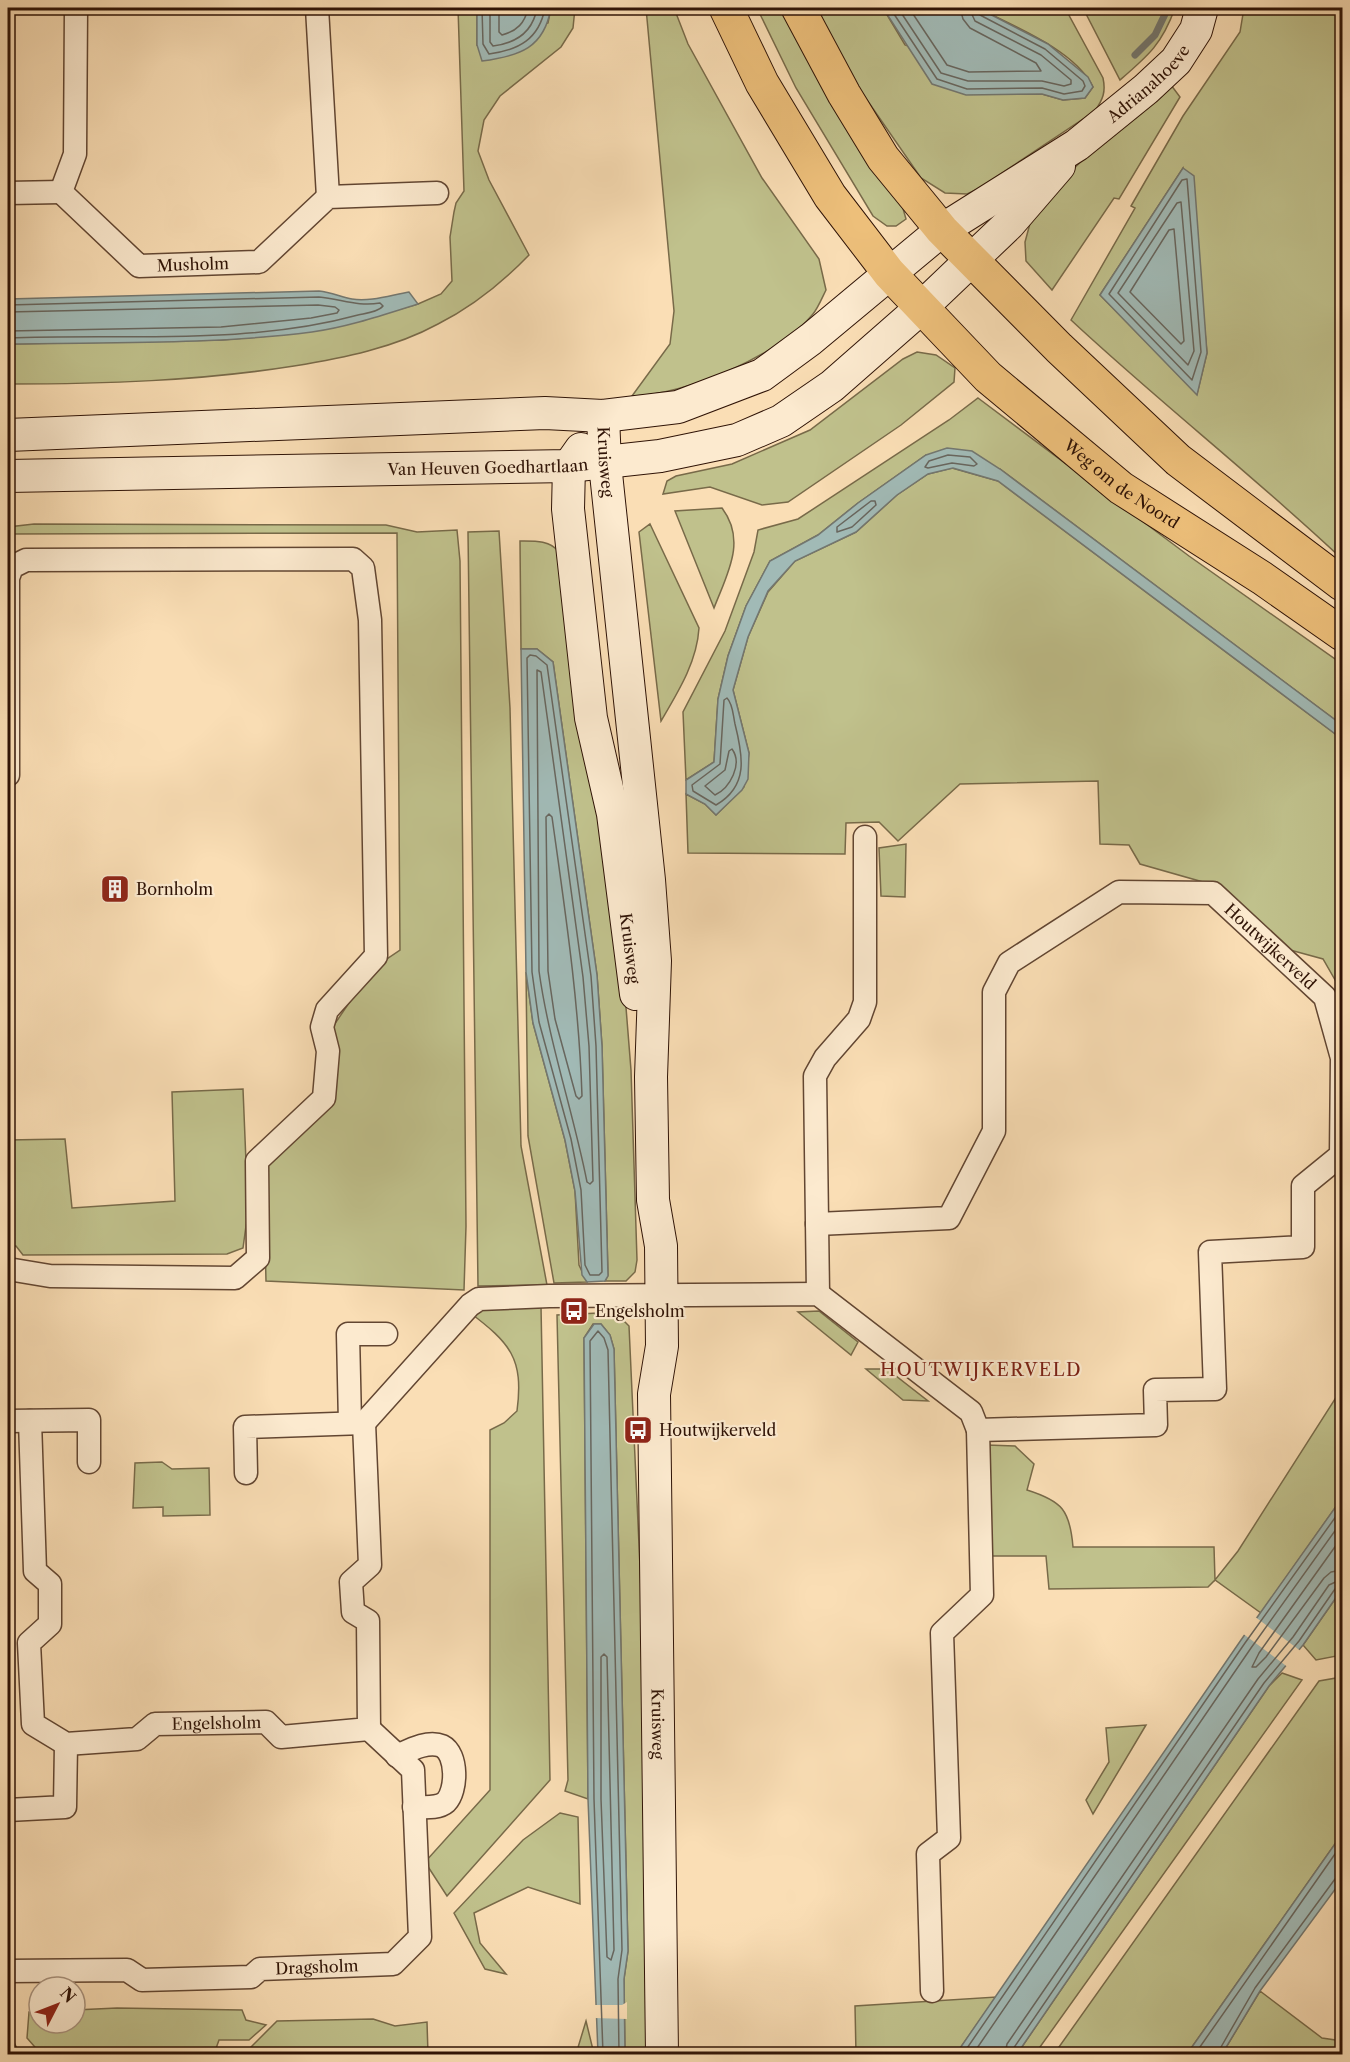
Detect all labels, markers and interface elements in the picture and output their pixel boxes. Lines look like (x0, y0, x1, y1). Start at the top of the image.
street label: Adrianahoeve (1102, 41, 1194, 127)
street label: Musholm (157, 253, 229, 275)
street label: Kruisweg (593, 426, 619, 499)
street label: Weg om de Noord (1059, 434, 1183, 533)
street label: Van Heuven Goedhartlaan (387, 454, 589, 479)
building icon: Bornholm (99, 873, 131, 905)
place label: Bornholm (136, 879, 213, 899)
street label: Houtwijkerveld (1221, 899, 1320, 994)
street label: Kruisweg (616, 912, 645, 985)
bus stop icon: Engelsholm (558, 1295, 590, 1327)
place label: Engelsholm (595, 1301, 685, 1321)
district label: HOUTWIJKERVELD (880, 1359, 1082, 1381)
bus stop icon: Houtwijkerveld (622, 1414, 654, 1446)
place label: Houtwijkerveld (659, 1420, 777, 1440)
street label: Kruisweg (648, 1688, 668, 1760)
street label: Engelsholm (171, 1712, 262, 1734)
street label: Dragsholm (275, 1955, 359, 1978)
north arrow (27, 1975, 87, 2035)
text: N (56, 1983, 80, 2007)

